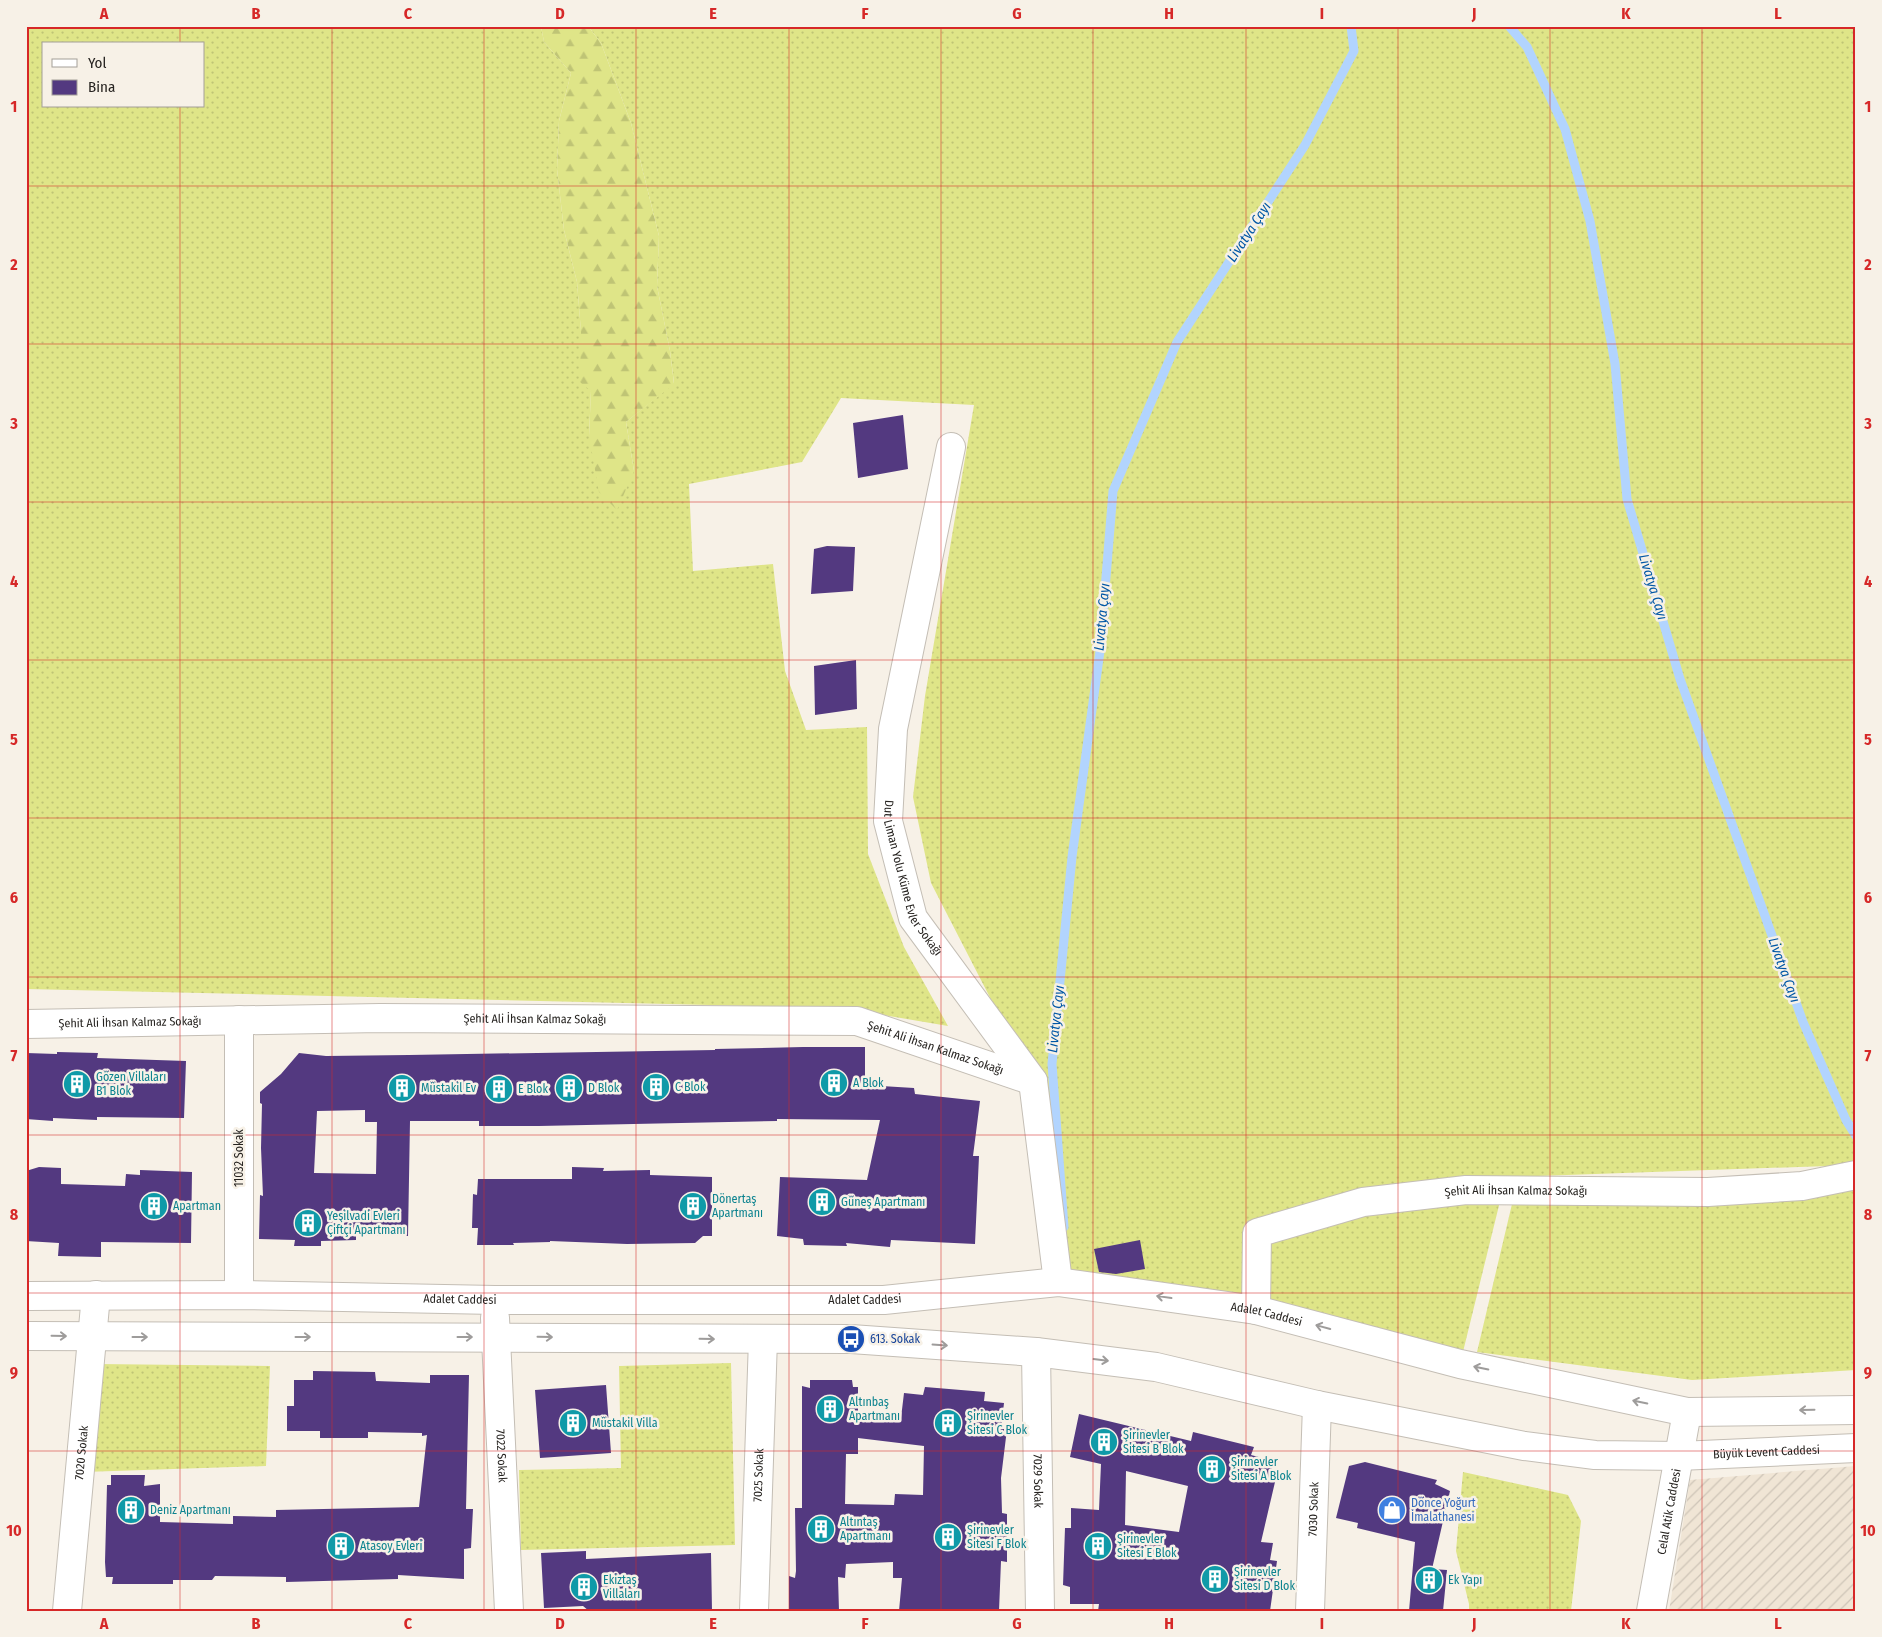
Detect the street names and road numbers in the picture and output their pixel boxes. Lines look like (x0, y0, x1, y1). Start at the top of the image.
street label: Dut Liman Yolu Küme Evler Sokağı (881, 800, 945, 958)
street label: Şehit Ali İhsan Kalmaz Sokağı (463, 1011, 606, 1026)
street label: Şehit Ali İhsan Kalmaz Sokağı (58, 1014, 202, 1030)
street label: Şehit Ali İhsan Kalmaz Sokağı (866, 1018, 1005, 1077)
street label: 11032 Sokak (232, 1129, 246, 1187)
street label: Şehit Ali İhsan Kalmaz Sokağı (1444, 1182, 1587, 1199)
street label: Adalet Caddesi (828, 1291, 902, 1307)
street label: Adalet Caddesi (423, 1292, 497, 1307)
street label: Adalet Caddesi (1230, 1299, 1304, 1329)
street label: 7020 Sokak (72, 1425, 91, 1480)
street label: 7022 Sokak (493, 1429, 510, 1483)
street label: Büyük Levent Caddesi (1713, 1443, 1820, 1461)
street label: 7025 Sokak (751, 1448, 766, 1502)
street label: 7029 Sokak (1031, 1454, 1045, 1508)
street label: Celal Atik Caddesi (1654, 1467, 1684, 1556)
street label: 7030 Sokak (1306, 1481, 1321, 1537)

